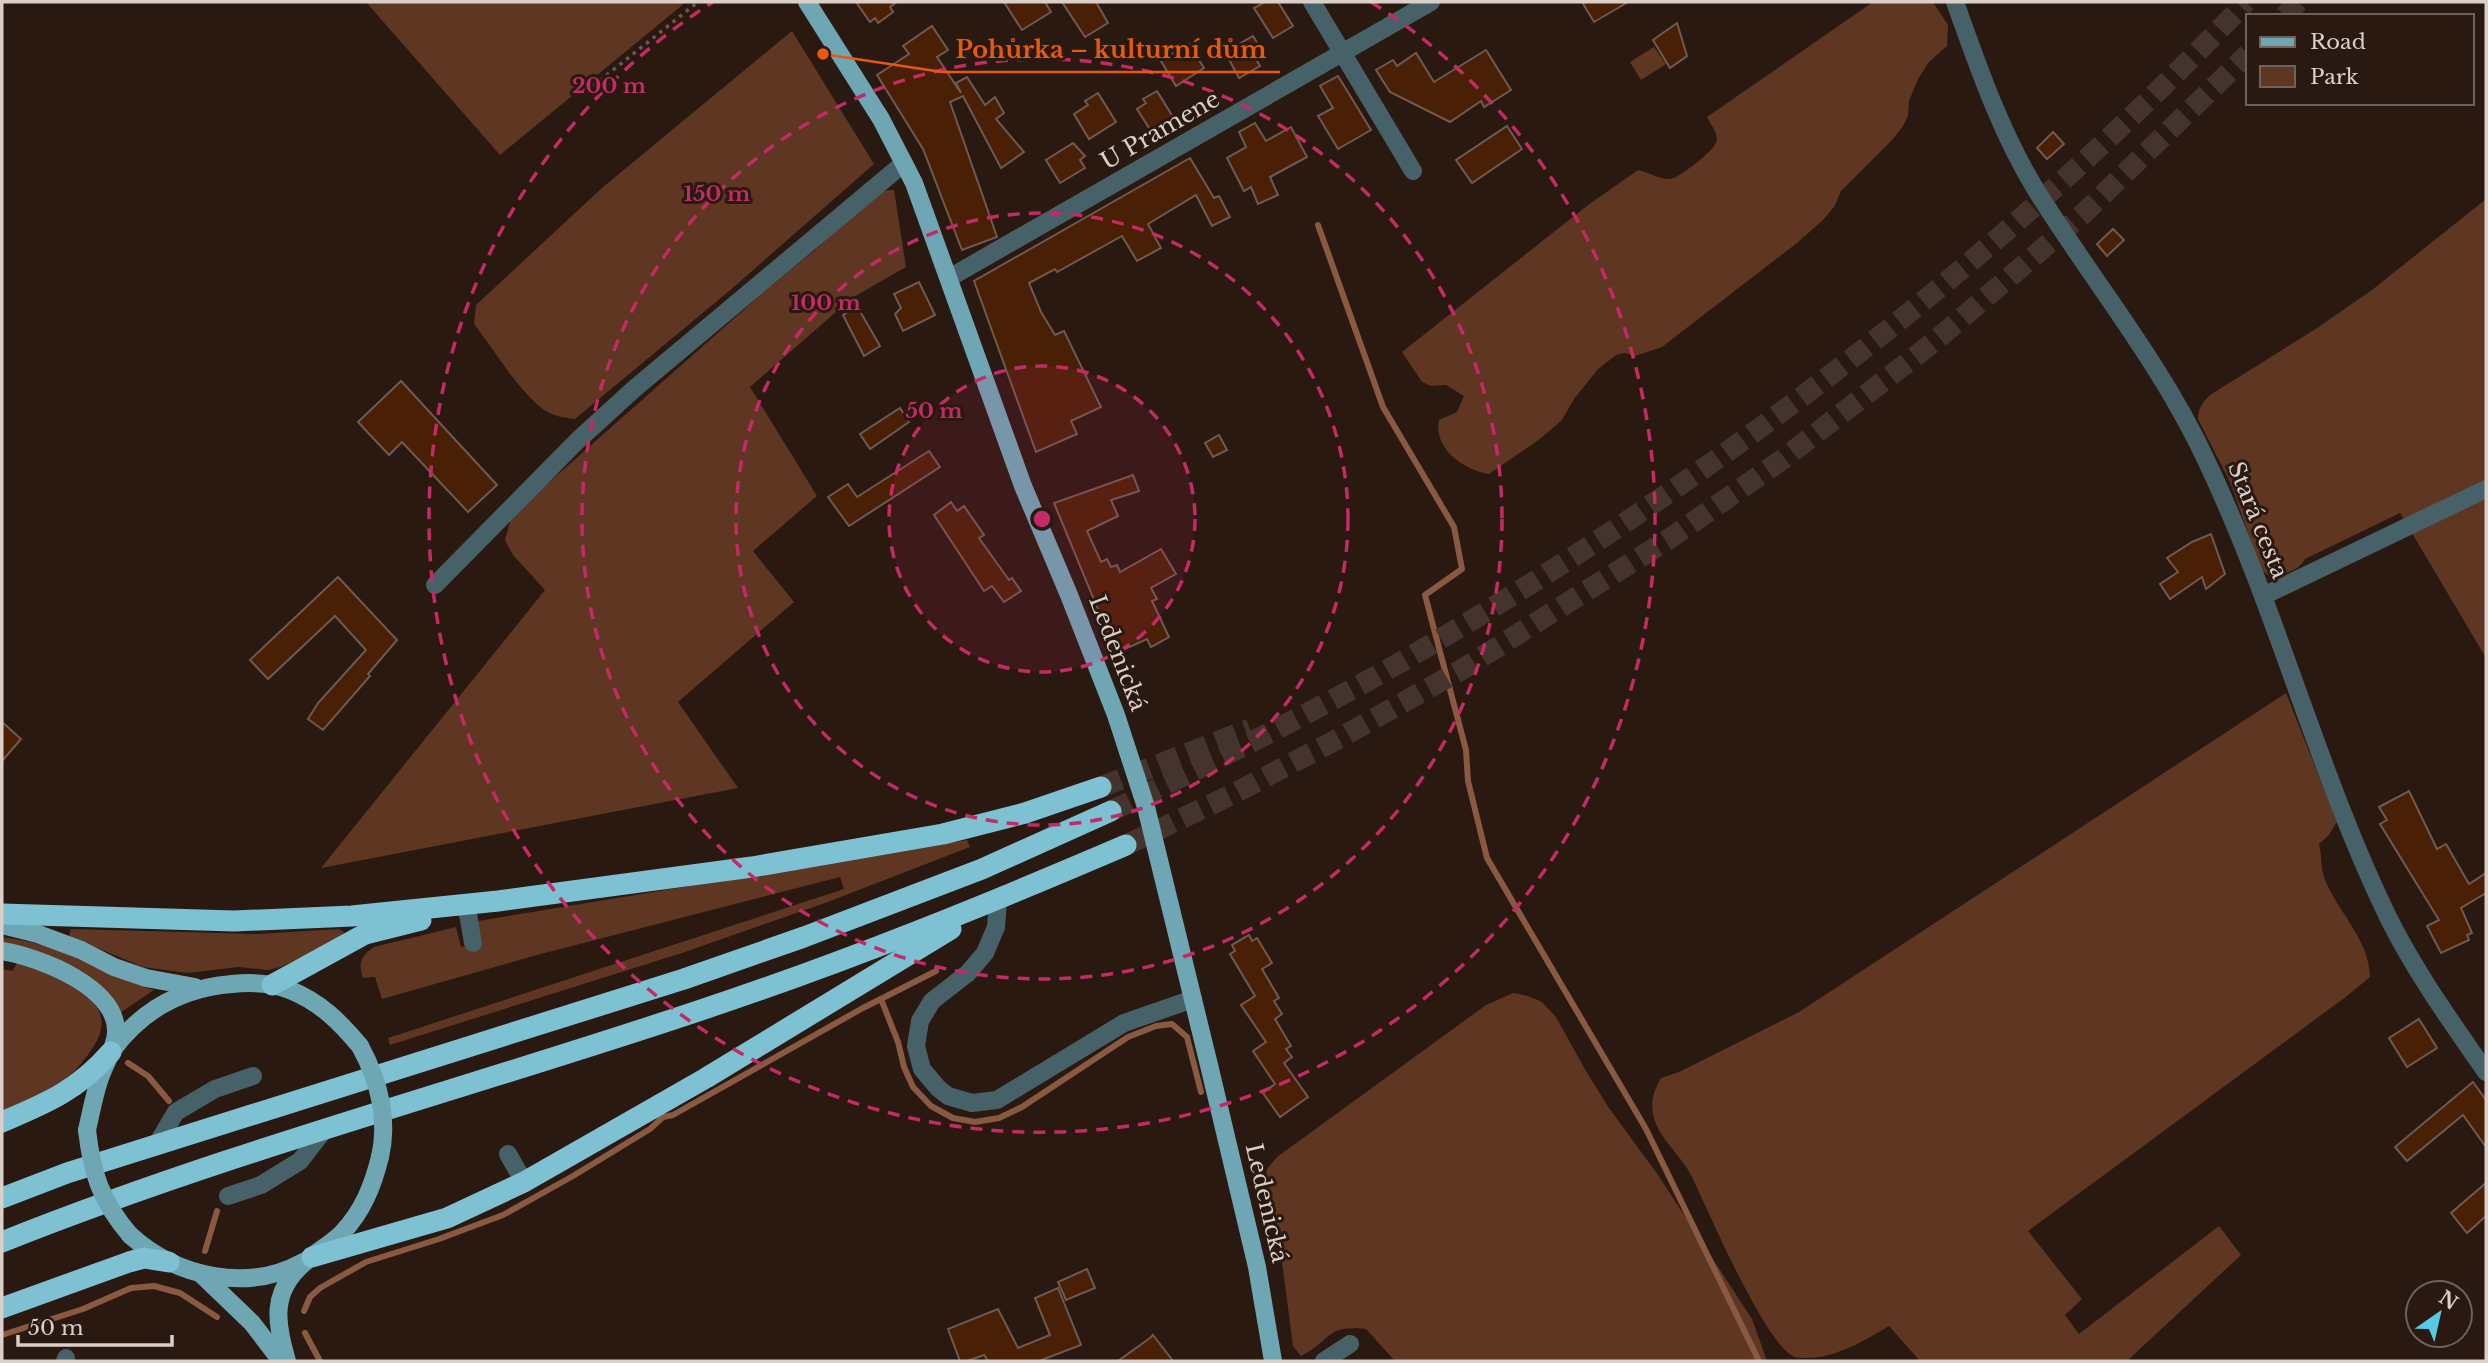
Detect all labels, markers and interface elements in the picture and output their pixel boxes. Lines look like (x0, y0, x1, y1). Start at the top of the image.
legend (2246, 14, 2474, 105)
callout: Pohůrka – kulturní dům (942, 27, 1280, 72)
text: Road (2310, 29, 2366, 55)
text: Pohůrka – kulturní dům (956, 35, 1267, 64)
text: Park (2310, 64, 2359, 90)
text: 200 m (572, 73, 646, 99)
street label: U Pramene (1095, 85, 1225, 175)
text: 150 m (684, 181, 750, 207)
text: 100 m (791, 290, 861, 316)
text: 50 m (905, 398, 963, 424)
street label: Stará cesta (2222, 457, 2294, 583)
centre of rings (1030, 507, 1054, 531)
street label: Ledenická (1083, 591, 1153, 715)
street label: Ledenická (1240, 1141, 1294, 1266)
north arrow (2404, 1279, 2474, 1349)
text: N (2434, 1286, 2462, 1315)
scale bar (18, 1304, 172, 1348)
text: 50 m (28, 1315, 84, 1341)

